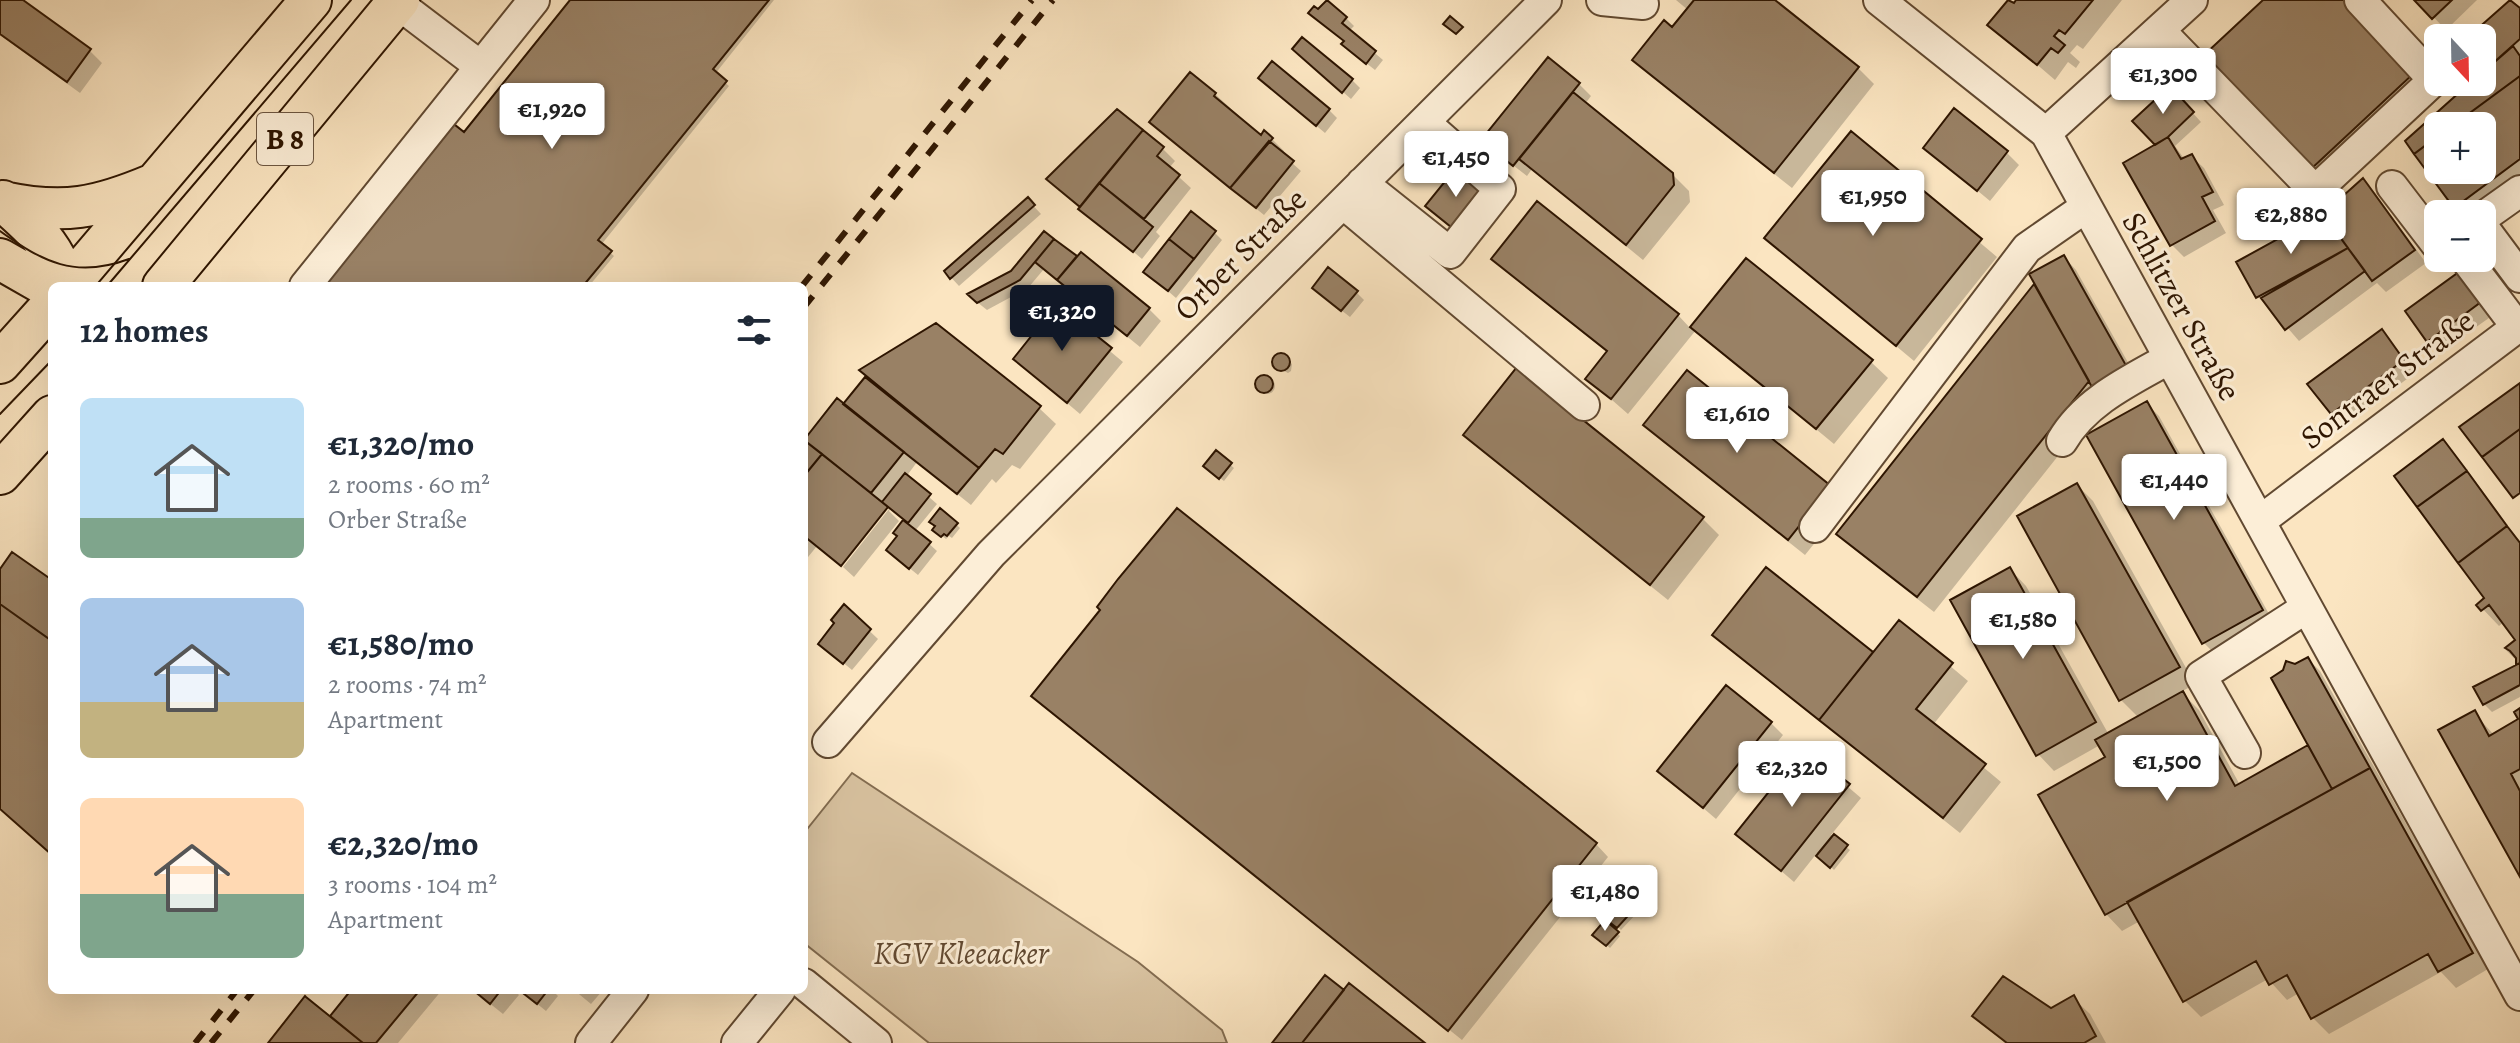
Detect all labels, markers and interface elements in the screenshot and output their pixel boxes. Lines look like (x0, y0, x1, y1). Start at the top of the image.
north arrow (2424, 24, 2496, 96)
map controls (2424, 24, 2496, 272)
pin: €1,300 (2098, 48, 2228, 116)
text: €1,300 (2129, 56, 2197, 91)
pin: €1,920 (487, 83, 617, 151)
text: €1,920 (518, 91, 586, 126)
button: + (2424, 112, 2496, 184)
road number: B 8 (257, 113, 313, 165)
pin: €1,450 (1391, 131, 1521, 199)
text: €1,450 (1422, 139, 1490, 174)
pin: €1,950 (1808, 170, 1938, 238)
street label: Orber Straße (1164, 178, 1316, 330)
text: €1,950 (1839, 178, 1907, 213)
pin: €2,880 (2226, 188, 2356, 256)
text: €2,880 (2255, 196, 2327, 231)
button: − (2424, 200, 2496, 272)
street label: Schlitzer Straße (2112, 204, 2252, 408)
pin: €1,320 (997, 285, 1127, 353)
text: €1,320 (1028, 293, 1096, 328)
street label: Sontraer Straße (2291, 299, 2483, 459)
text: 12 homes (80, 307, 209, 354)
icon: filters (732, 308, 776, 352)
pin: €1,610 (1672, 387, 1802, 455)
text: €1,610 (1704, 395, 1770, 430)
text: €1,320/mo (328, 420, 474, 467)
icon: home (144, 430, 240, 526)
pin: €1,440 (2109, 454, 2239, 522)
text: €1,440 (2140, 462, 2208, 497)
text: 2 rooms · 60 m² (328, 467, 490, 502)
text: Orber Straße (328, 502, 467, 537)
pin: €1,580 (1958, 593, 2088, 661)
text: €1,580 (1989, 601, 2057, 636)
text: €1,580/mo (328, 620, 474, 667)
icon: home (144, 630, 240, 726)
text: 2 rooms · 74 m² (328, 667, 487, 702)
text: Apartment (328, 702, 443, 737)
pin: €1,500 (2102, 735, 2232, 803)
pin: €2,320 (1727, 741, 1857, 809)
text: €1,500 (2133, 743, 2201, 778)
text: €2,320 (1756, 749, 1828, 784)
text: €2,320/mo (328, 820, 478, 867)
icon: home (144, 830, 240, 926)
pin: €1,480 (1540, 865, 1670, 933)
text: 3 rooms · 104 m² (328, 867, 497, 902)
text: €1,480 (1570, 873, 1640, 908)
text: Apartment (328, 902, 443, 937)
park label: KGV Kleeacker (873, 931, 1050, 975)

